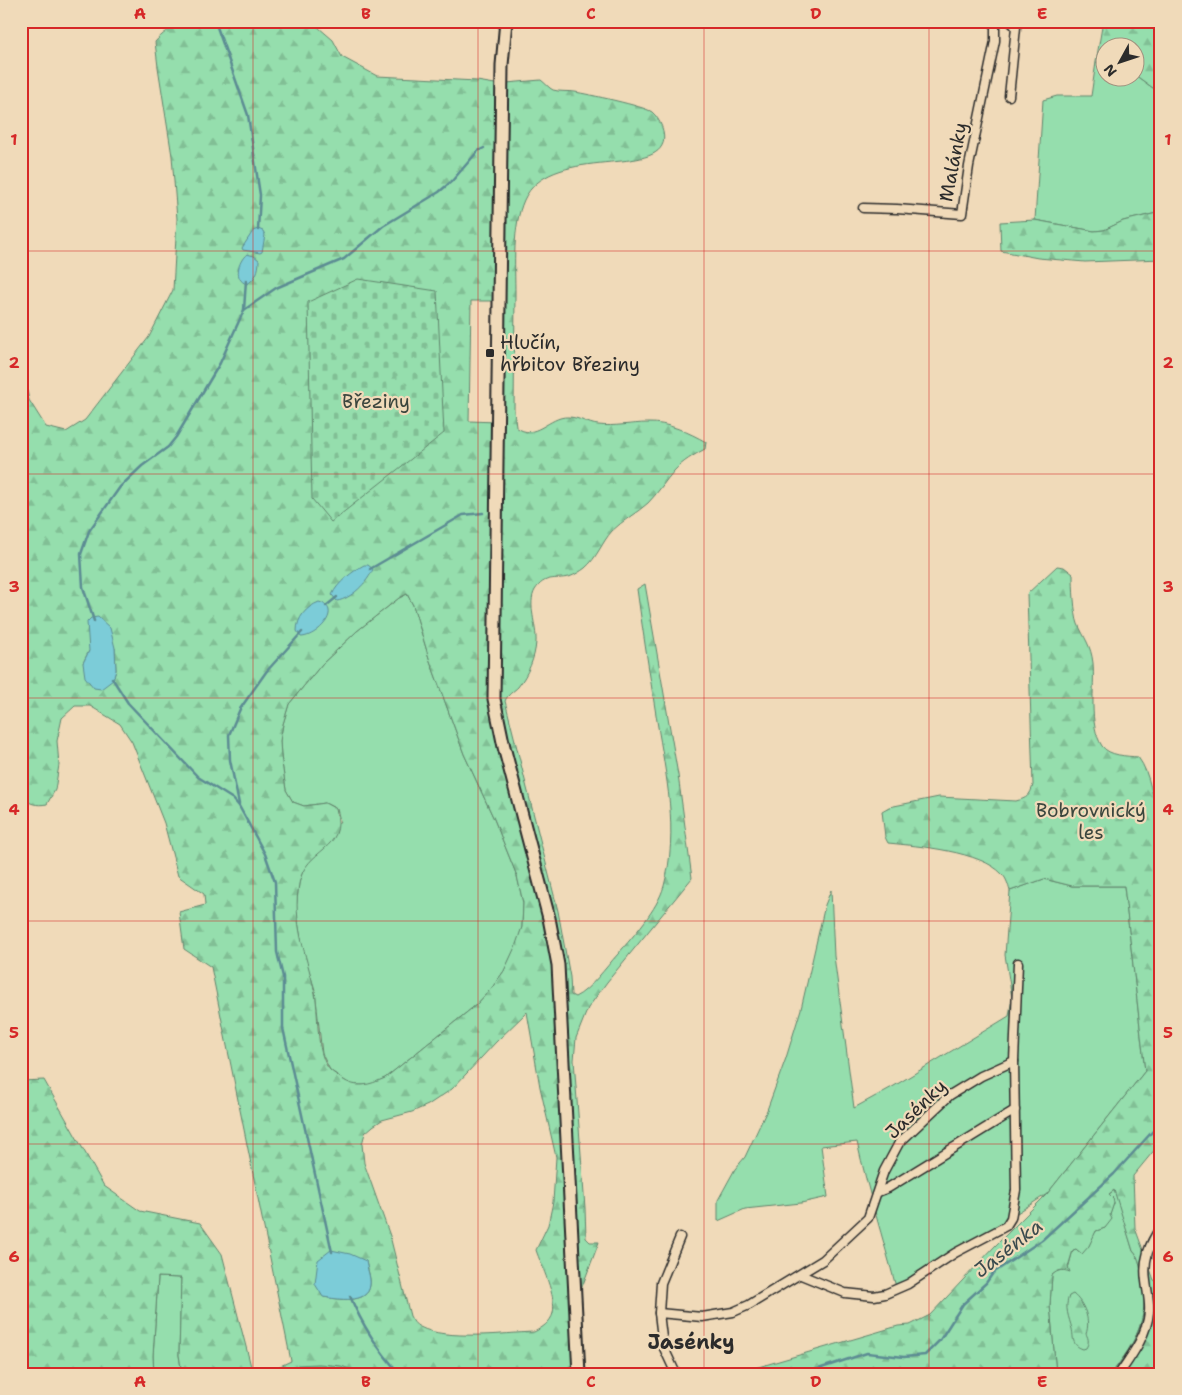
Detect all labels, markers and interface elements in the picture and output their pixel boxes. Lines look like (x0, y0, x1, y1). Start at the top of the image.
text: A (134, 3, 146, 24)
text: B (361, 3, 371, 24)
text: C (586, 3, 596, 24)
text: D (810, 3, 822, 24)
text: E (1037, 3, 1047, 24)
north arrow (1094, 38, 1144, 88)
text: N (1100, 60, 1121, 80)
street label: Malánky (933, 120, 973, 204)
text: 1 (10, 129, 18, 150)
text: 1 (1164, 129, 1172, 150)
place label: Hlučín, hřbitov Březiny (500, 330, 640, 377)
marker: Hlučín, hřbitov Březiny (484, 347, 496, 359)
text: 2 (8, 352, 20, 373)
text: 2 (1162, 352, 1174, 373)
park label: Březiny (342, 389, 410, 414)
text: 3 (8, 576, 20, 597)
text: 3 (1162, 576, 1174, 597)
park label: Bobrovnický les (1036, 798, 1146, 845)
text: 4 (8, 799, 20, 820)
text: 4 (1162, 799, 1174, 820)
text: 5 (9, 1022, 19, 1043)
text: 5 (1163, 1022, 1173, 1043)
street label: Jasénky (880, 1074, 952, 1144)
water label: Jasénka (968, 1213, 1048, 1283)
text: 6 (8, 1246, 20, 1267)
text: 6 (1162, 1246, 1174, 1267)
district label: Jasénky (648, 1329, 734, 1355)
text: A (134, 1371, 146, 1392)
text: B (361, 1371, 371, 1392)
text: C (586, 1371, 596, 1392)
text: D (810, 1371, 822, 1392)
text: E (1037, 1371, 1047, 1392)

